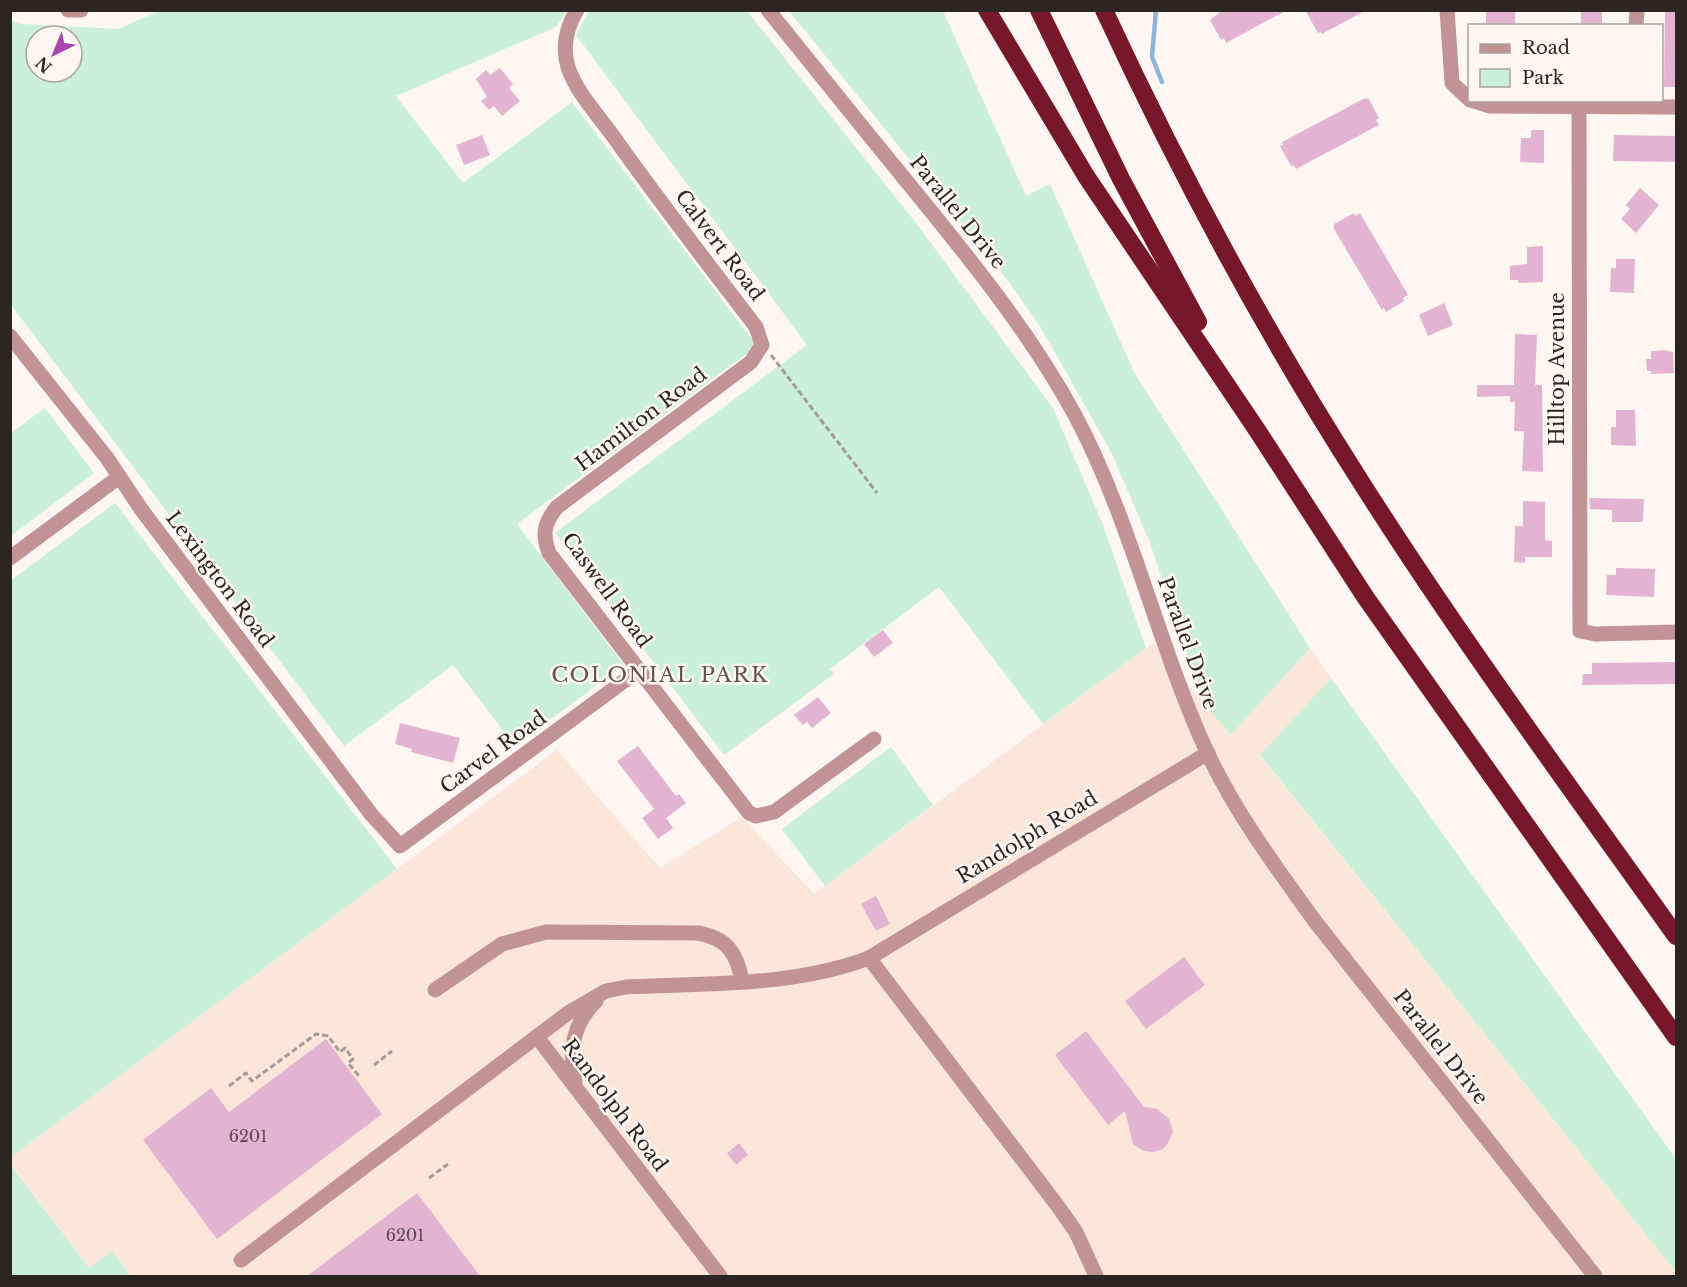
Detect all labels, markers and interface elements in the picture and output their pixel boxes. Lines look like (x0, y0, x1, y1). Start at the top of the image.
north arrow (24, 24, 84, 84)
legend (1468, 24, 1663, 102)
text: Road (1522, 37, 1570, 59)
text: N (31, 53, 56, 77)
text: Park (1522, 67, 1564, 89)
street label: Parallel Drive (905, 150, 1011, 274)
street label: Calvert Road (670, 185, 770, 305)
street label: Hilltop Avenue (1545, 292, 1569, 446)
street label: Hamilton Road (571, 362, 711, 476)
street label: Lexington Road (161, 506, 279, 652)
street label: Caswell Road (557, 528, 657, 652)
street label: Parallel Drive (1153, 574, 1223, 712)
district label: COLONIAL PARK (551, 662, 769, 688)
street label: Carvel Road (435, 705, 551, 799)
street label: Randolph Road (952, 786, 1102, 888)
street label: Parallel Drive (1389, 985, 1493, 1109)
street label: Randolph Road (557, 1034, 673, 1176)
house number: 6201 (229, 1126, 267, 1146)
house number: 6201 (386, 1225, 424, 1245)

